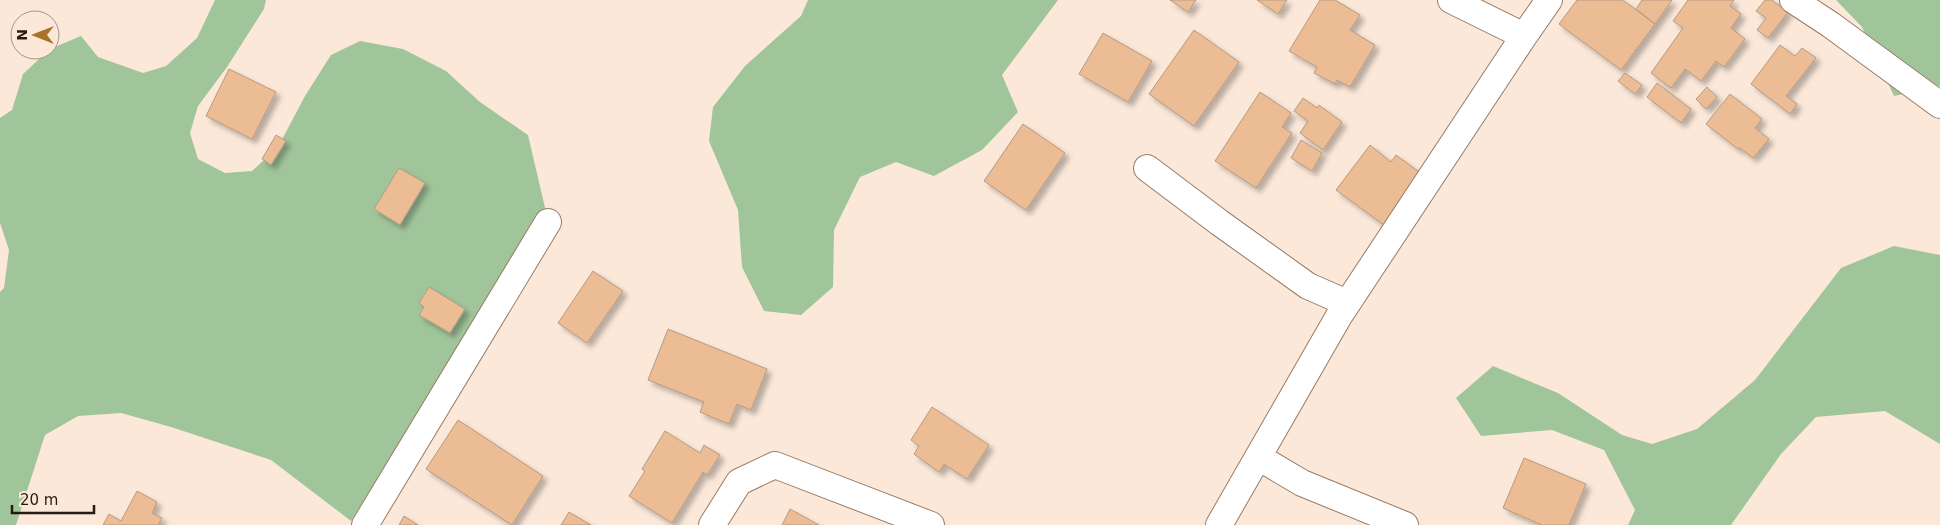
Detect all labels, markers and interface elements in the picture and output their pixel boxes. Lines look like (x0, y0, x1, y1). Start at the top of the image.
north arrow (10, 10, 60, 60)
text: N (14, 29, 30, 41)
scale bar (12, 482, 95, 514)
text: 20 m (20, 491, 58, 509)

